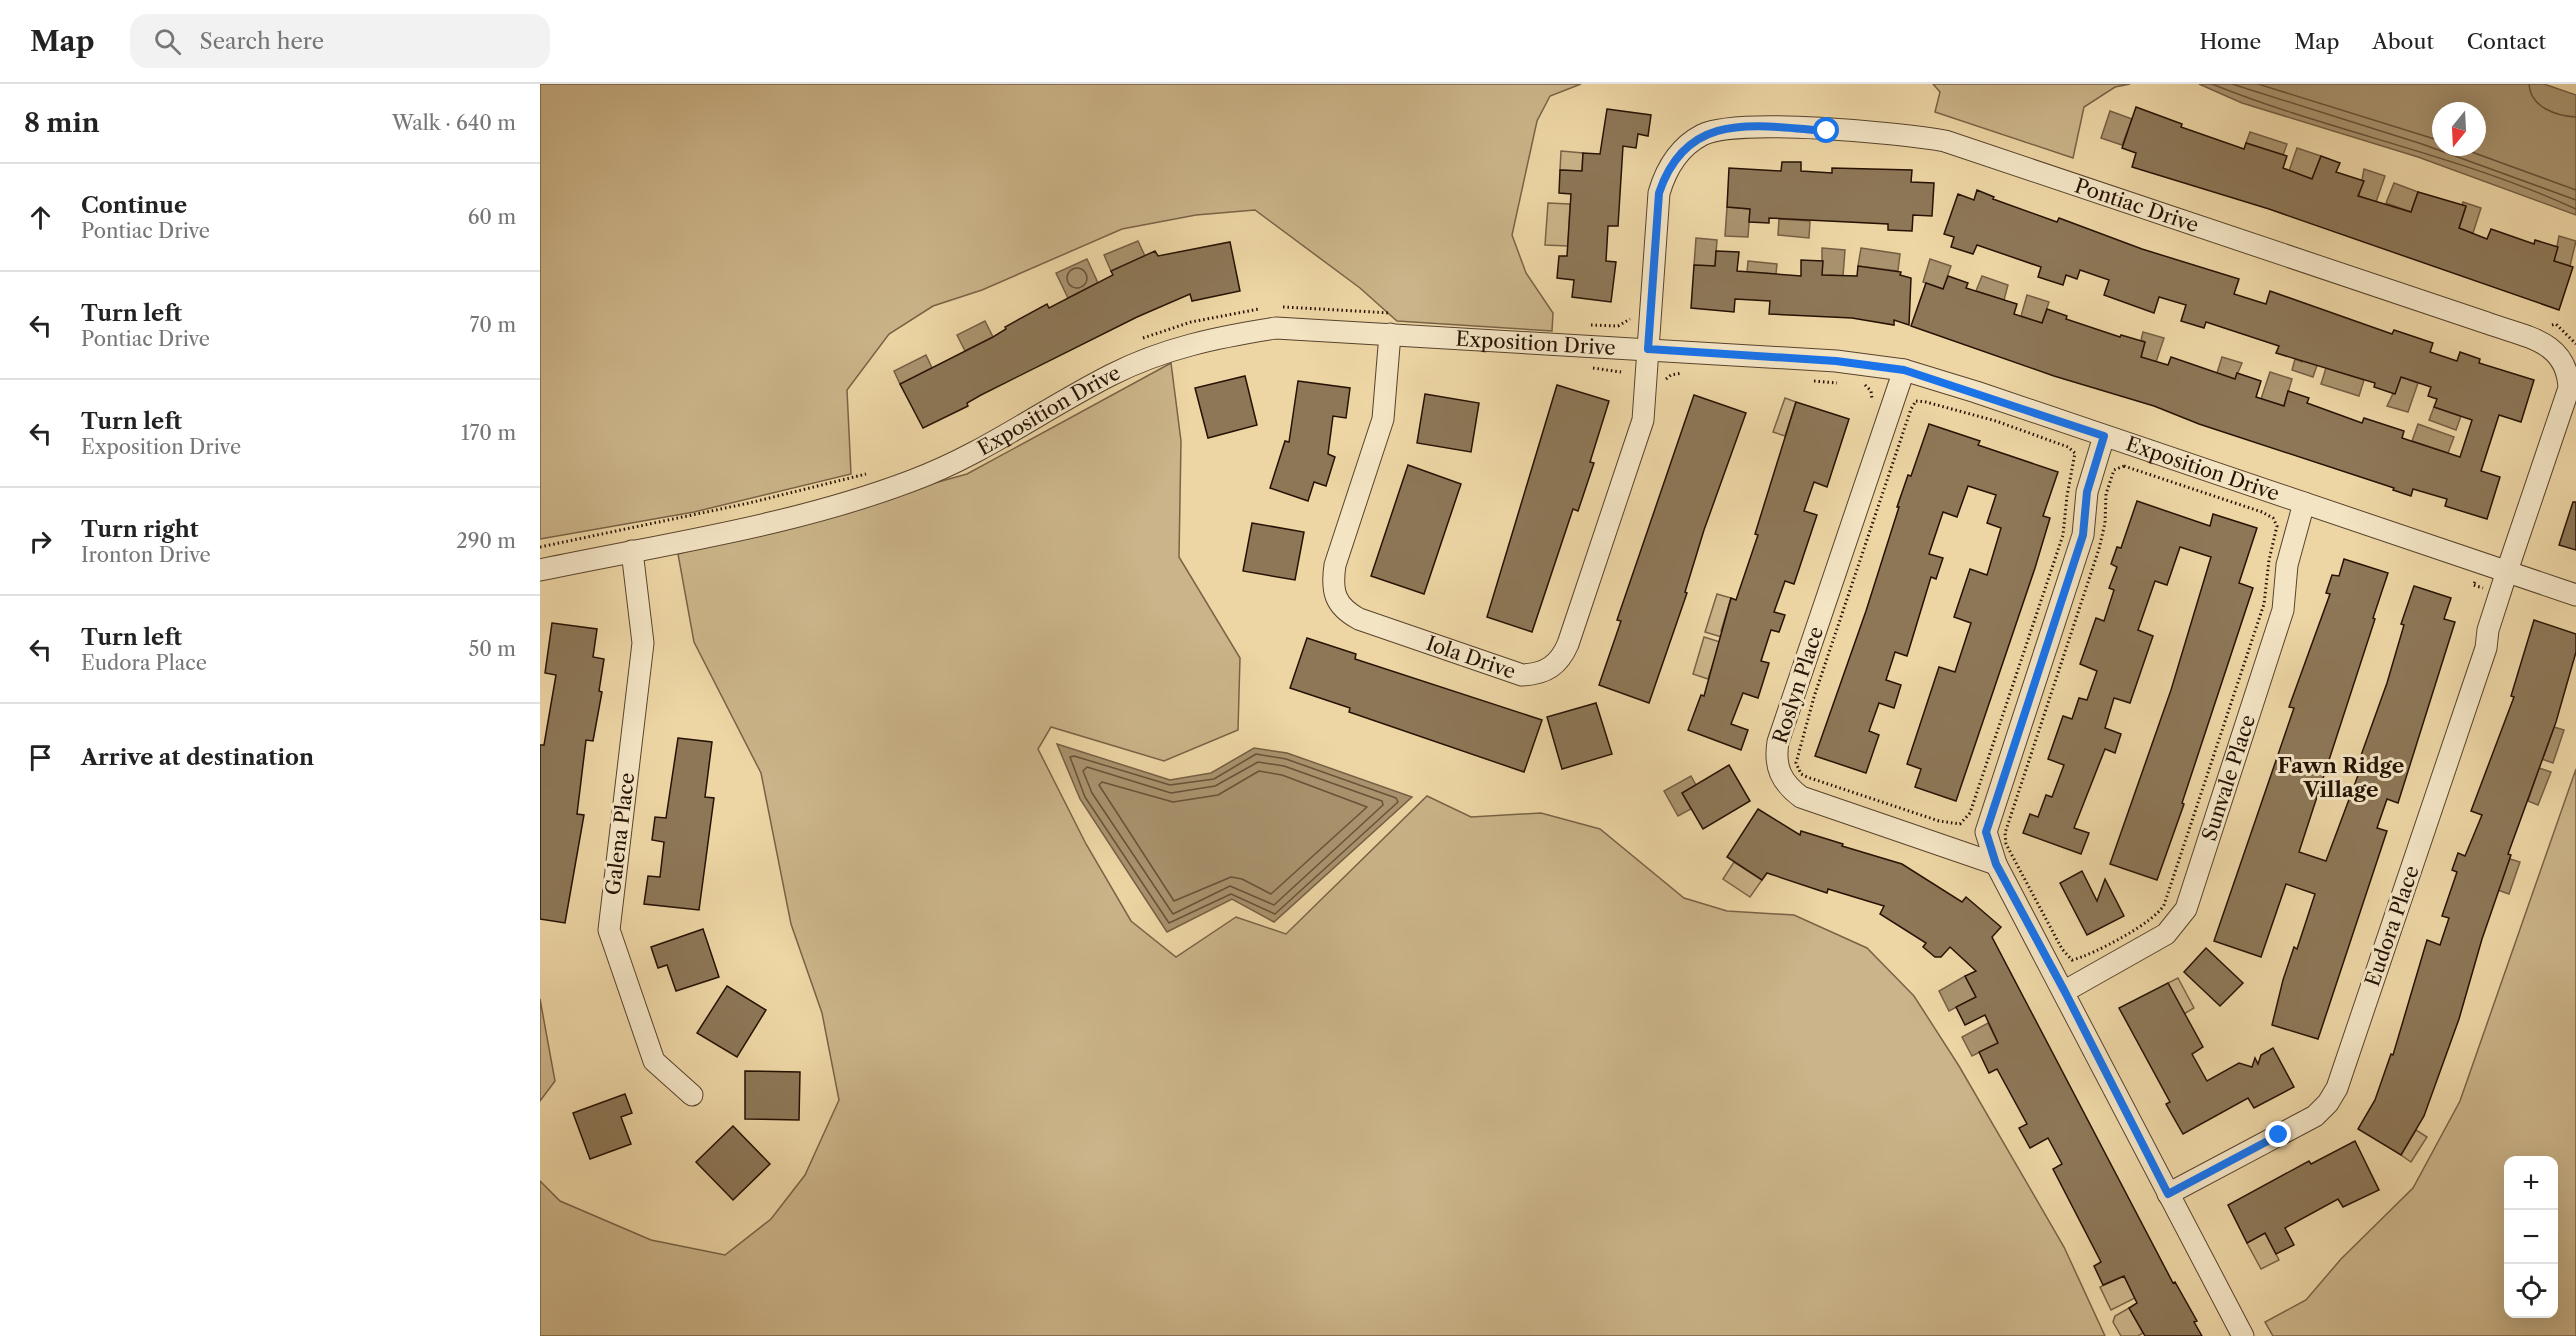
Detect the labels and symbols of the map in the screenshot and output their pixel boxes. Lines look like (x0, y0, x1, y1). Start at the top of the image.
north arrow (2432, 102, 2486, 156)
route start (1813, 117, 1839, 143)
street label: Pontiac Drive (2072, 173, 2202, 237)
street label: Exposition Drive (1455, 327, 1616, 360)
street label: Exposition Drive (973, 360, 1124, 460)
street label: Exposition Drive (2123, 432, 2282, 506)
street label: Roslyn Place (1768, 623, 1828, 747)
street label: Iola Drive (1423, 631, 1519, 684)
street label: Sunvale Place (2197, 712, 2260, 844)
district label: Fawn Ridge Village (2278, 753, 2404, 802)
street label: Galena Place (601, 771, 639, 897)
street label: Eudora Place (2360, 863, 2424, 989)
route end (2265, 1121, 2291, 1147)

